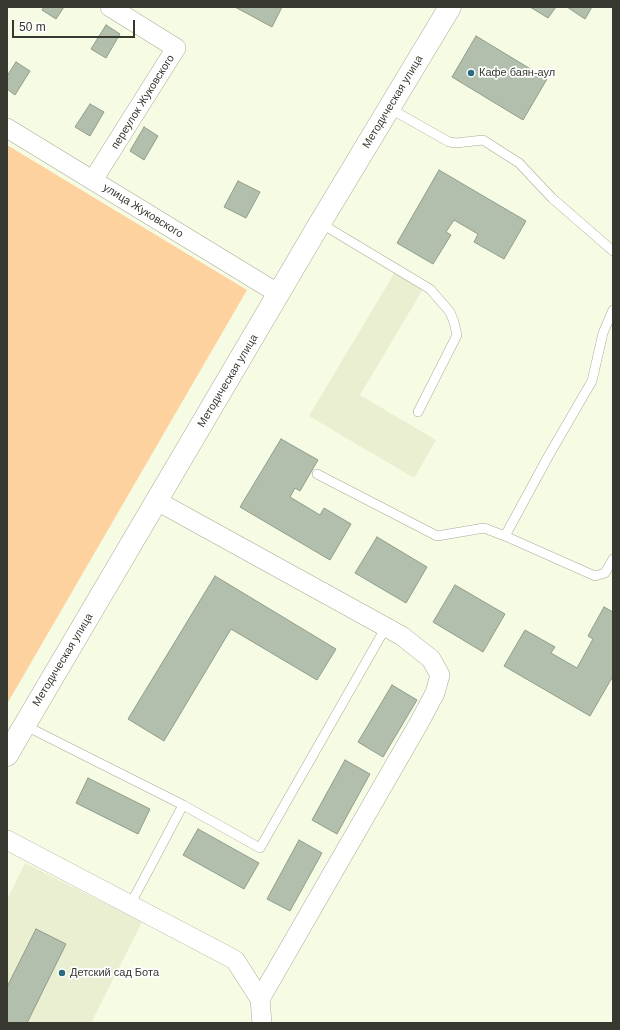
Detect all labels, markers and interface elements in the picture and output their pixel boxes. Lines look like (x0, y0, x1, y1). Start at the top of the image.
scale bar (14, 12, 137, 38)
text: 50 m (19, 20, 46, 34)
street label: переулок Жуковского (109, 52, 177, 152)
street label: Методическая улица (360, 53, 426, 151)
place label: Кафе баян-аул (479, 66, 555, 80)
marker: Кафе баян-аул (466, 68, 476, 78)
street label: улица Жуковского (100, 181, 186, 241)
street label: Методическая улица (195, 332, 261, 430)
street label: Методическая улица (30, 611, 96, 709)
place label: Детский сад Бота (70, 966, 159, 980)
marker: Детский сад Бота (57, 968, 67, 978)

